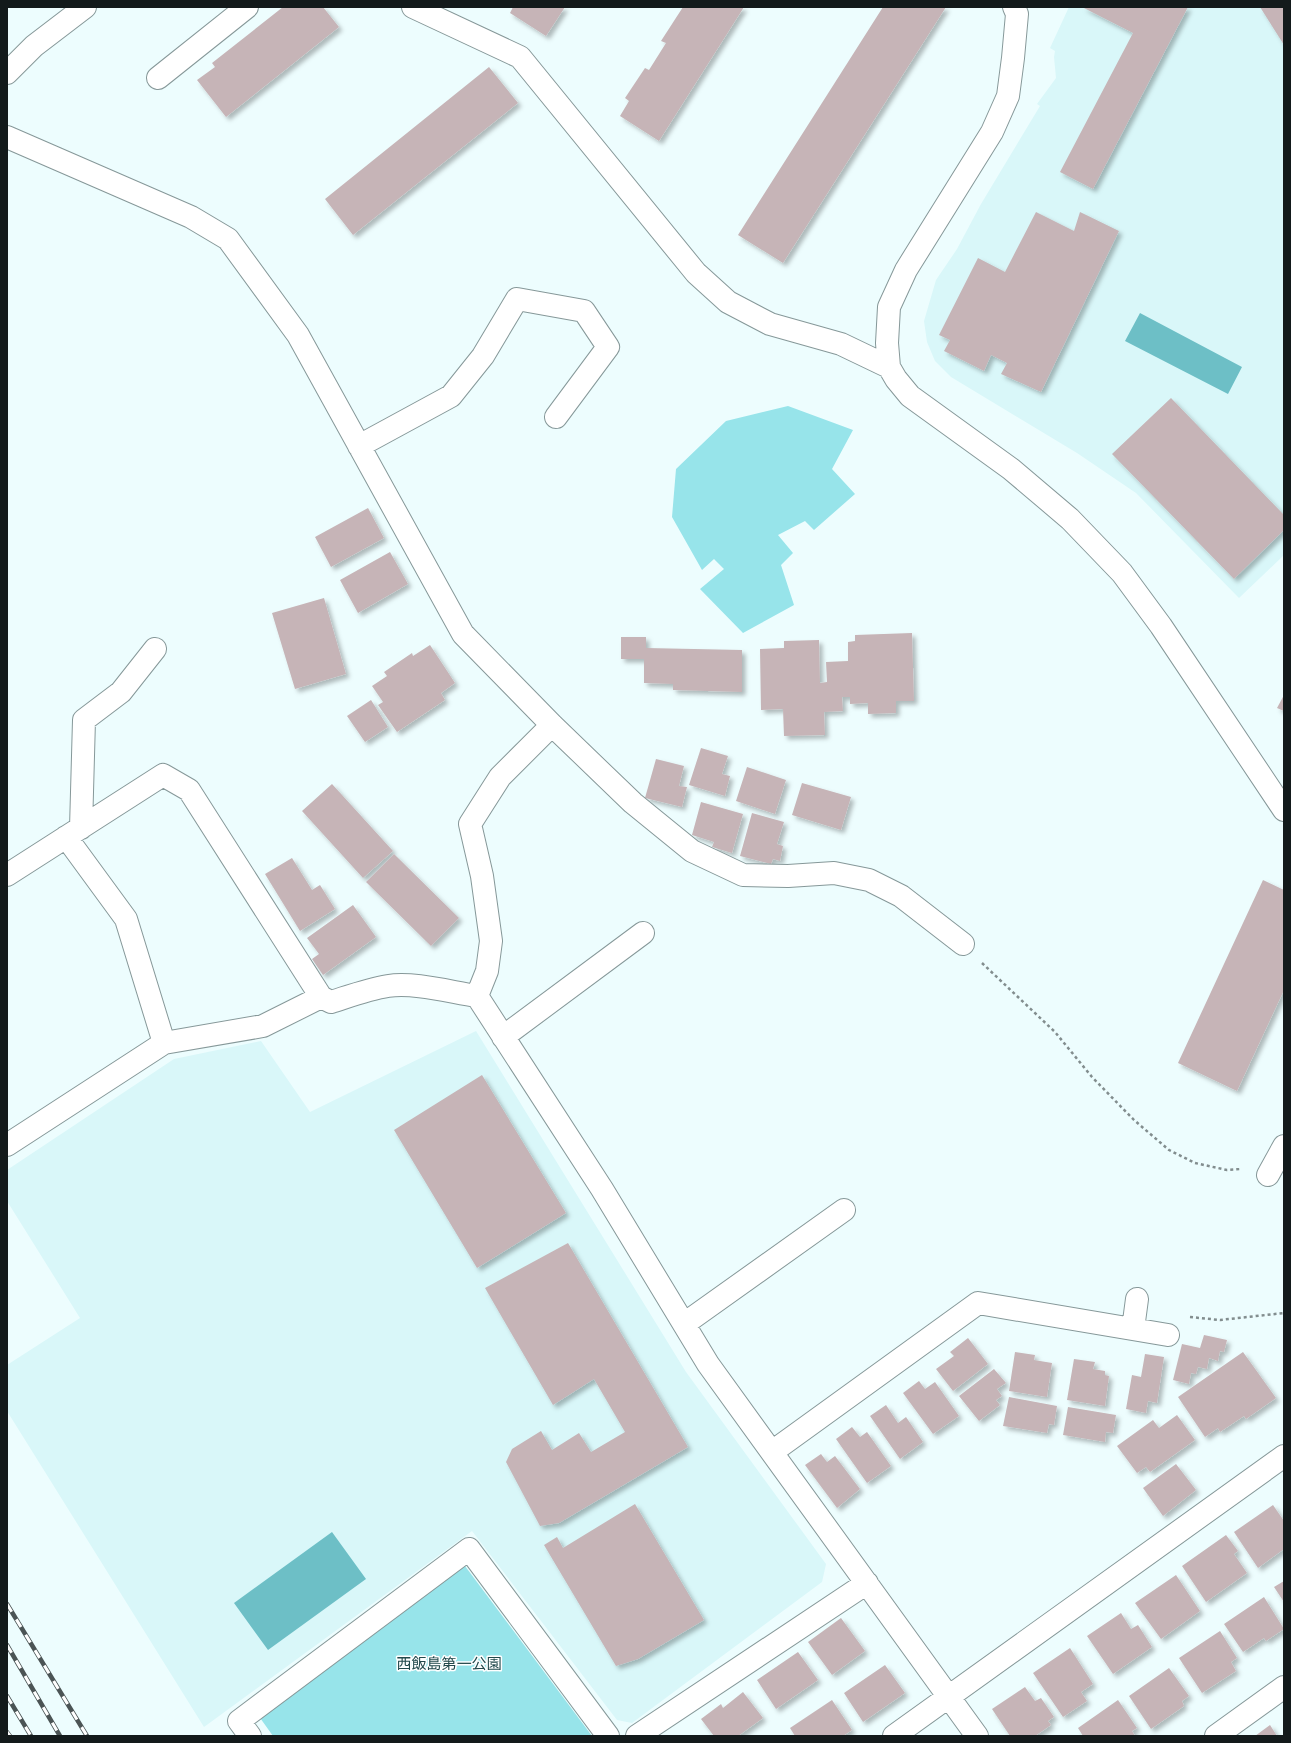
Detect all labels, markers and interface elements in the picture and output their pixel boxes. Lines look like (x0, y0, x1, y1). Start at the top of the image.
park label: 西飯島第一公園 (396, 1654, 502, 1672)

